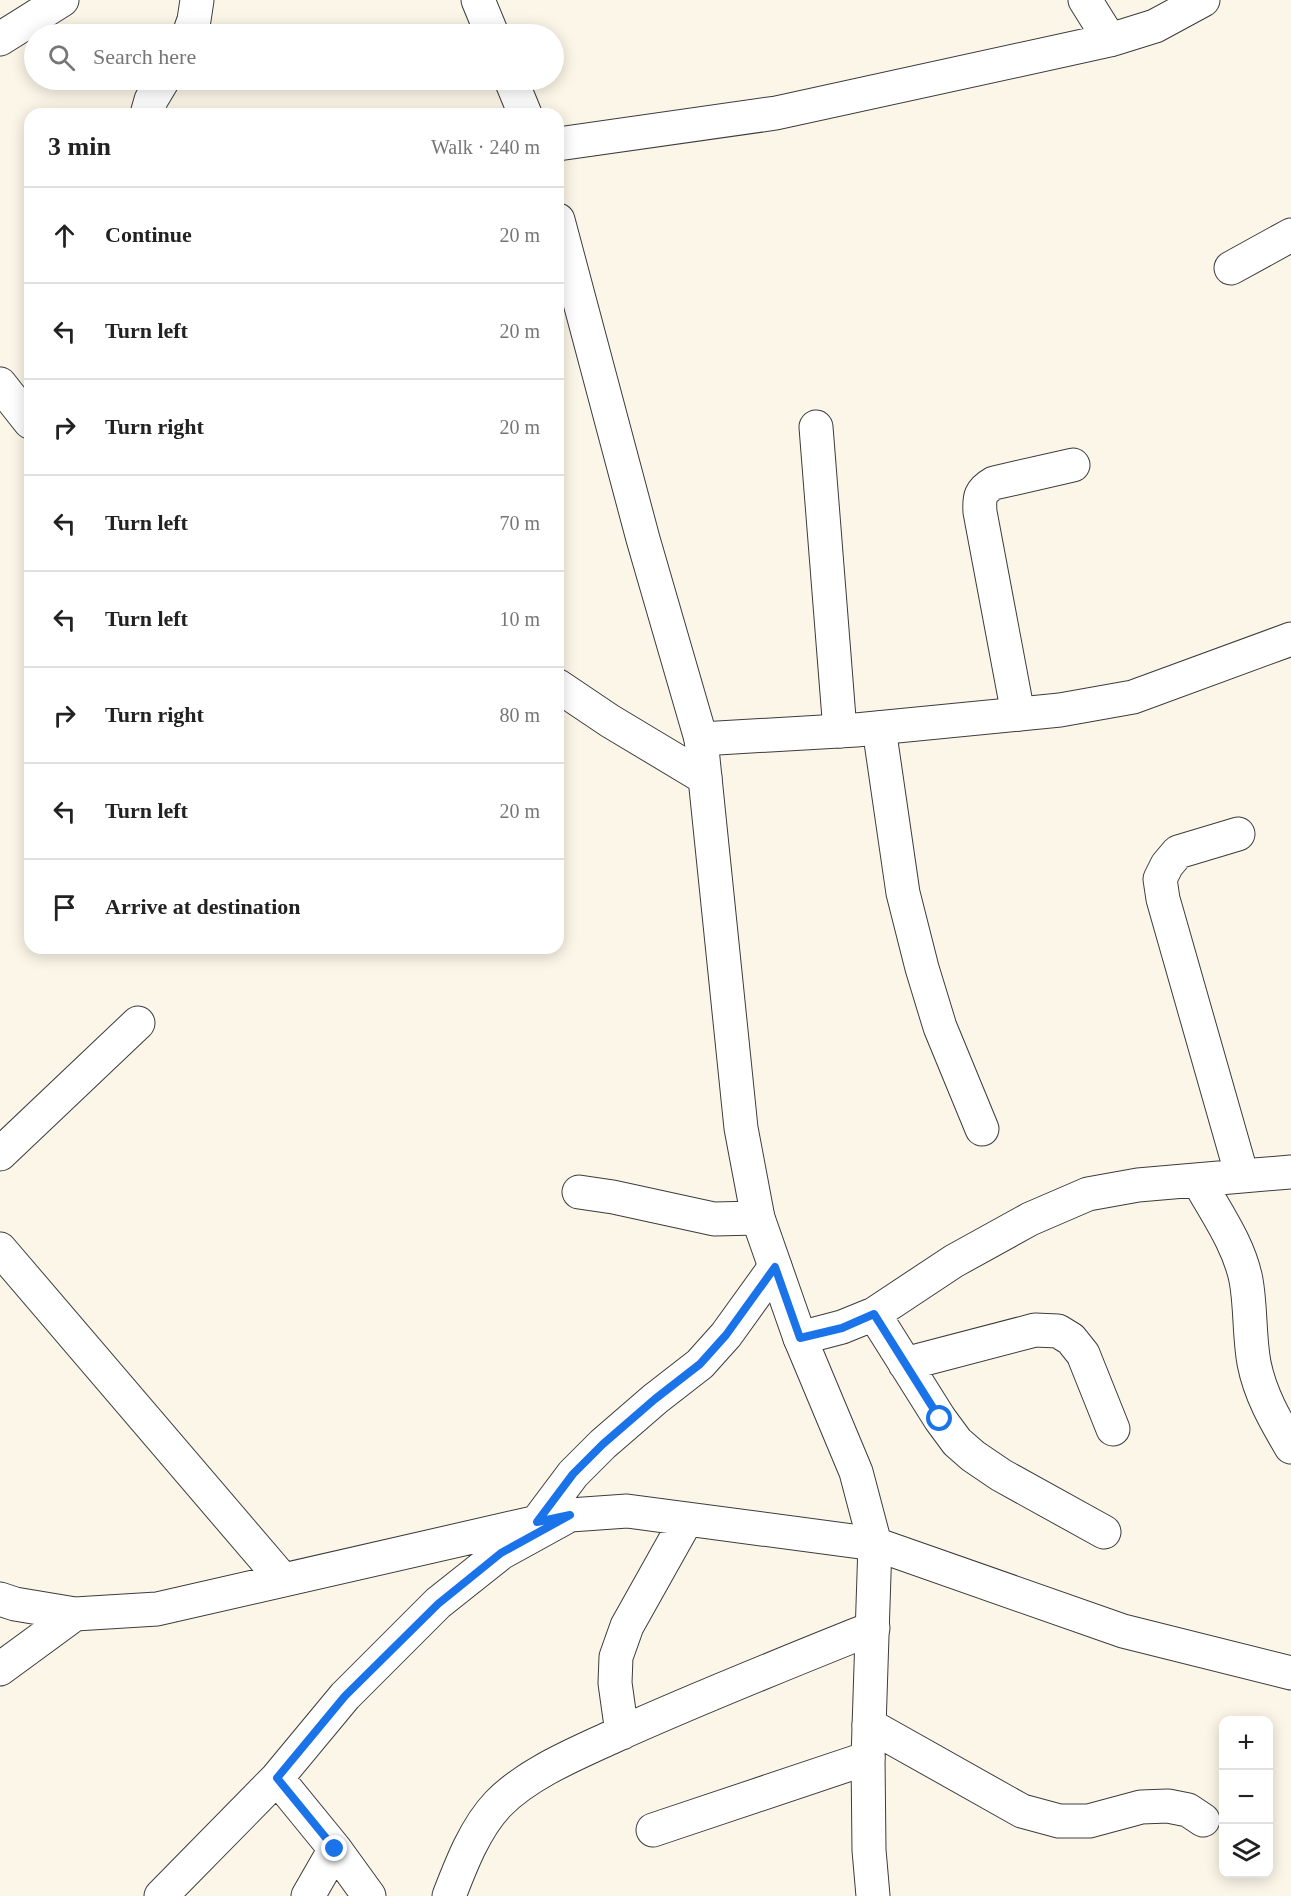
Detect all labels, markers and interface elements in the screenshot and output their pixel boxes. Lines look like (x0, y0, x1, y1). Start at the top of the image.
search box (24, 24, 564, 90)
icon: search (45, 41, 78, 74)
text: Search here (93, 44, 196, 69)
text: 3 min (48, 132, 111, 161)
text: Walk · 240 m (431, 136, 540, 158)
icon: ahead (48, 219, 81, 252)
text: Continue (105, 222, 192, 247)
text: 20 m (499, 224, 540, 246)
icon: left (48, 315, 81, 348)
text: Turn left (105, 318, 188, 343)
text: 20 m (499, 320, 540, 342)
icon: right (48, 411, 81, 444)
text: Turn right (105, 414, 204, 439)
text: 20 m (499, 416, 540, 438)
icon: left (48, 507, 81, 540)
text: Turn left (105, 510, 188, 535)
text: 70 m (499, 512, 540, 534)
icon: left (48, 603, 81, 636)
text: Turn left (105, 606, 188, 631)
text: 10 m (499, 608, 540, 630)
icon: right (48, 699, 81, 732)
text: Turn right (105, 702, 204, 727)
text: 80 m (499, 704, 540, 726)
icon: left (48, 795, 81, 828)
text: Turn left (105, 798, 188, 823)
text: 20 m (499, 800, 540, 822)
icon: arrive (48, 891, 81, 924)
text: Arrive at destination (105, 894, 301, 919)
route start (926, 1405, 952, 1431)
map controls (1219, 1716, 1273, 1878)
button: + (1219, 1716, 1273, 1770)
button: − (1219, 1770, 1273, 1824)
button: layers (1219, 1824, 1273, 1878)
route end (321, 1835, 347, 1861)

